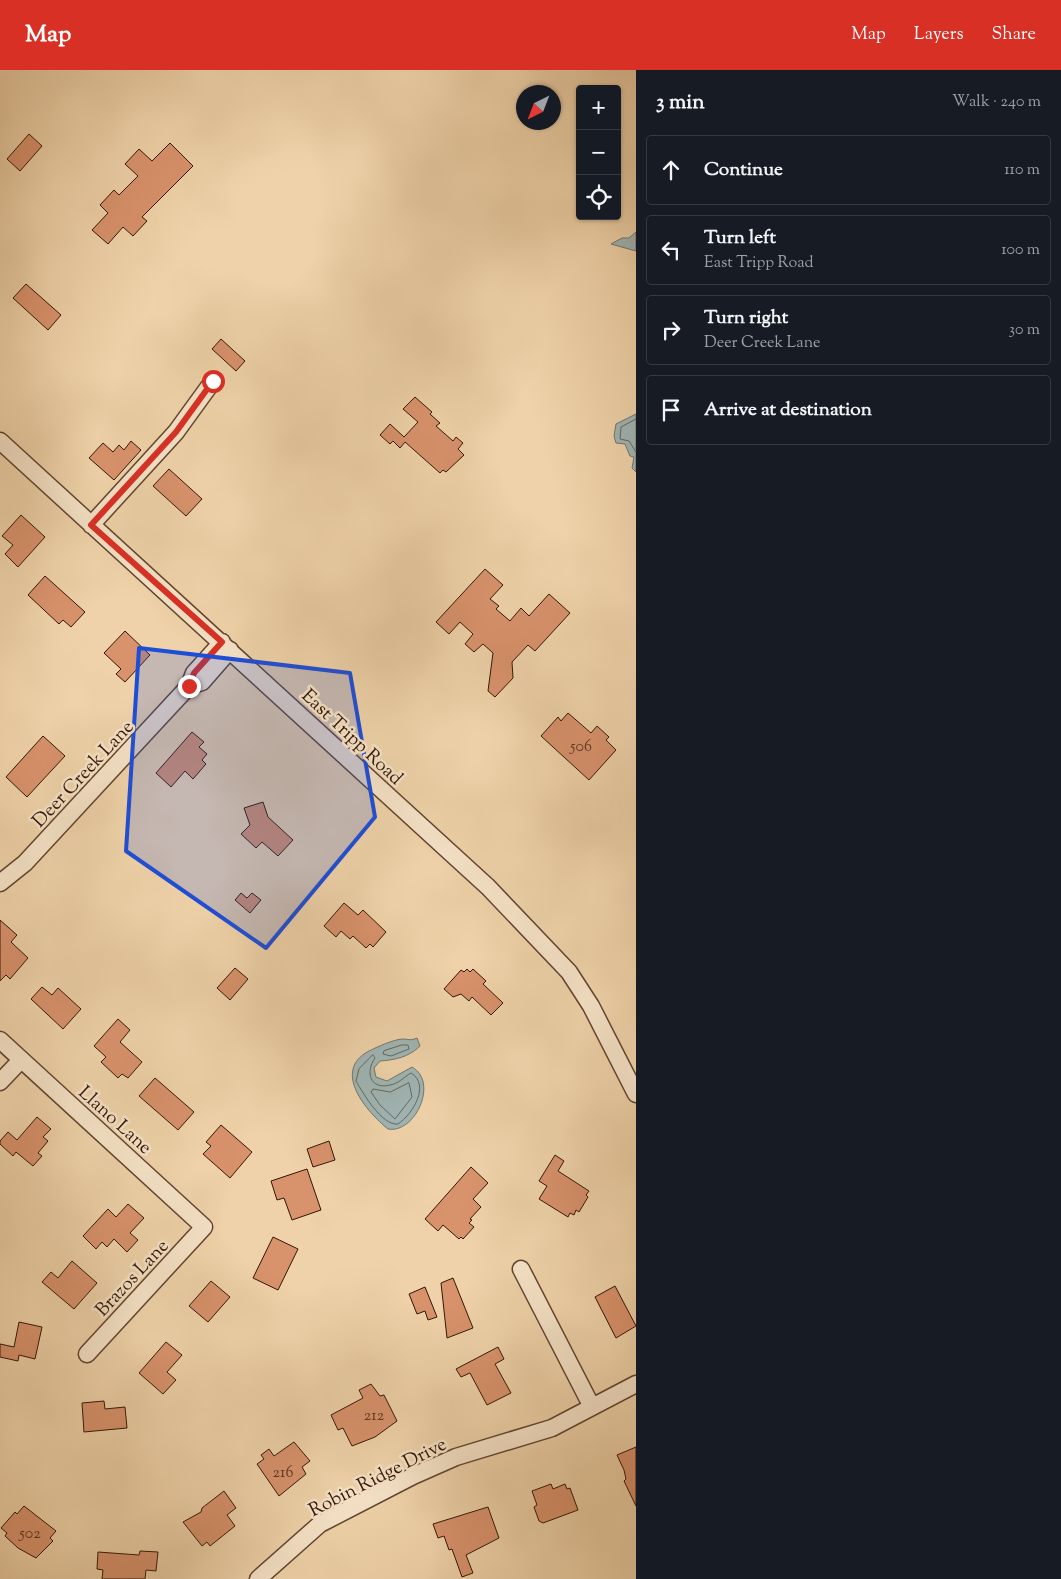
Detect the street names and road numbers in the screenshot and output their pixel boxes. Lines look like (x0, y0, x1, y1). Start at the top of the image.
street label: East Tripp Road (295, 684, 408, 792)
street label: Deer Creek Lane (27, 715, 141, 834)
street label: Llano Lane (71, 1080, 157, 1161)
street label: Brazos Lane (90, 1234, 176, 1323)
street label: Robin Ridge Drive (304, 1432, 452, 1525)

